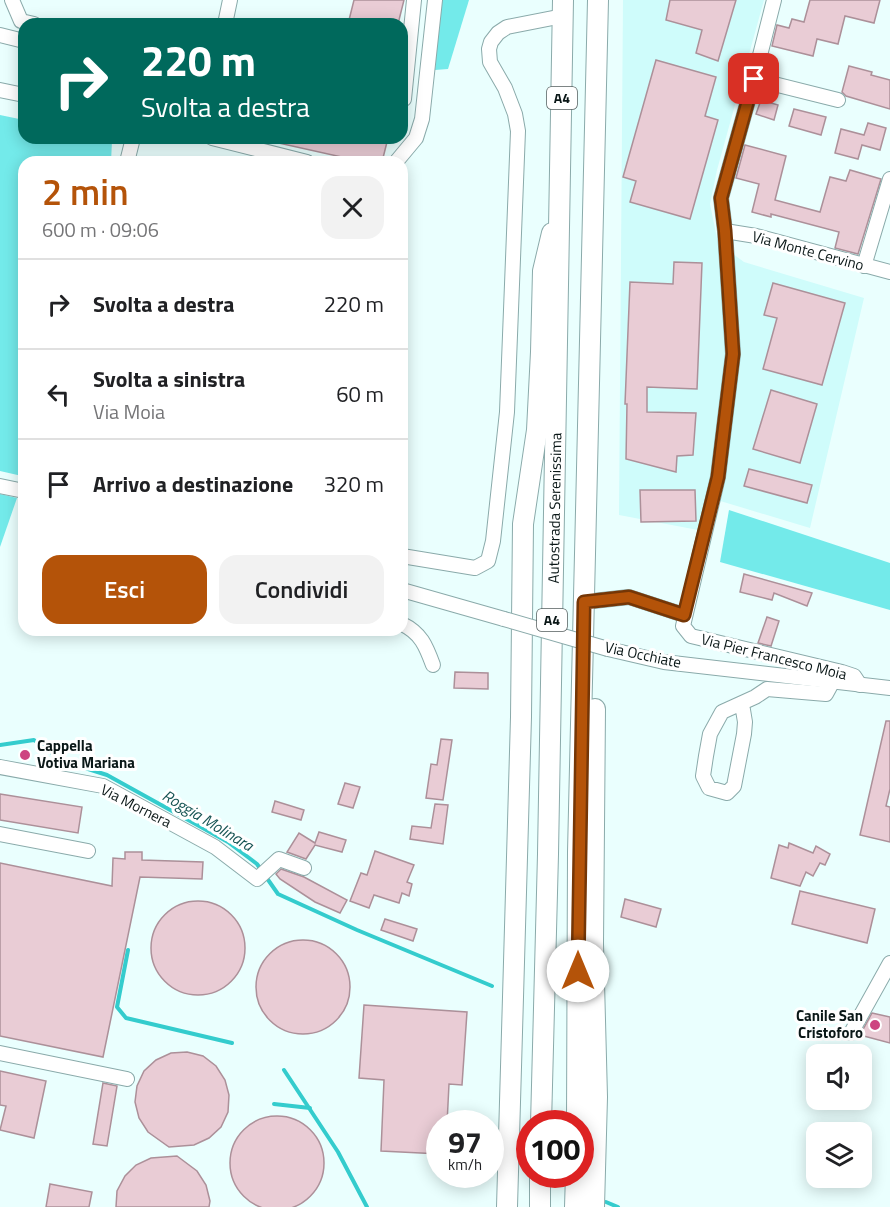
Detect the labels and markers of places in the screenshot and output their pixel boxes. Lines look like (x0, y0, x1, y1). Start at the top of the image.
pin (728, 53, 779, 104)
place label: Cappella Votiva Mariana (37, 734, 135, 774)
marker: Cappella Votiva Mariana (18, 748, 32, 762)
place label: Canile San Cristoforo (796, 1004, 863, 1044)
marker: Canile San Cristoforo (868, 1018, 882, 1032)

